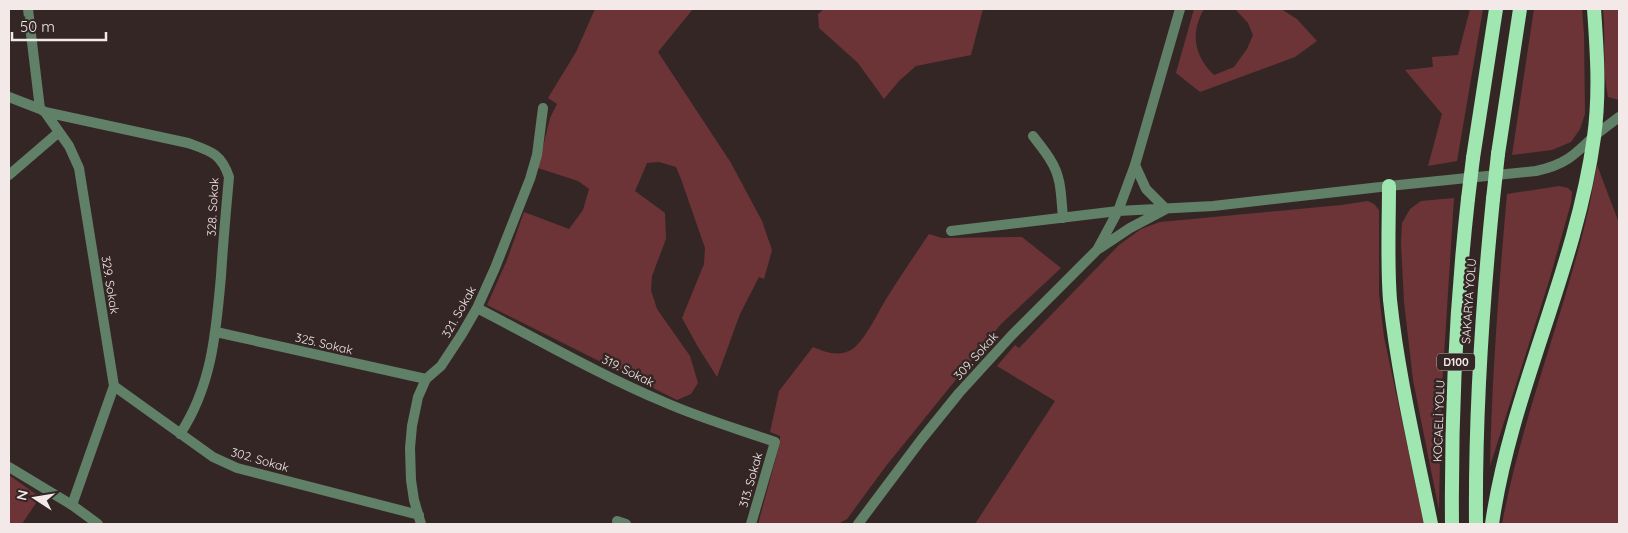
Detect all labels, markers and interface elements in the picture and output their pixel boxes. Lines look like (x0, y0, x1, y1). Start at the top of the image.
scale bar (12, 10, 106, 42)
text: 50 m (20, 17, 55, 36)
street label: 328. Sokak (203, 177, 222, 237)
street label: 329. Sokak (98, 255, 122, 315)
street label: SAKARYA YOLU (1458, 258, 1479, 344)
street label: 321. Sokak (438, 283, 479, 340)
street label: 309. Sokak (950, 329, 1001, 383)
street label: 325. Sokak (294, 330, 354, 357)
street label: 319. Sokak (600, 351, 657, 390)
road number: D100 (1437, 354, 1475, 371)
street label: KOCAELİ YOLU (1430, 380, 1447, 462)
street label: 302. Sokak (229, 444, 291, 475)
street label: 313. Sokak (736, 451, 766, 509)
north arrow (10, 473, 60, 523)
text: N (12, 488, 32, 502)

